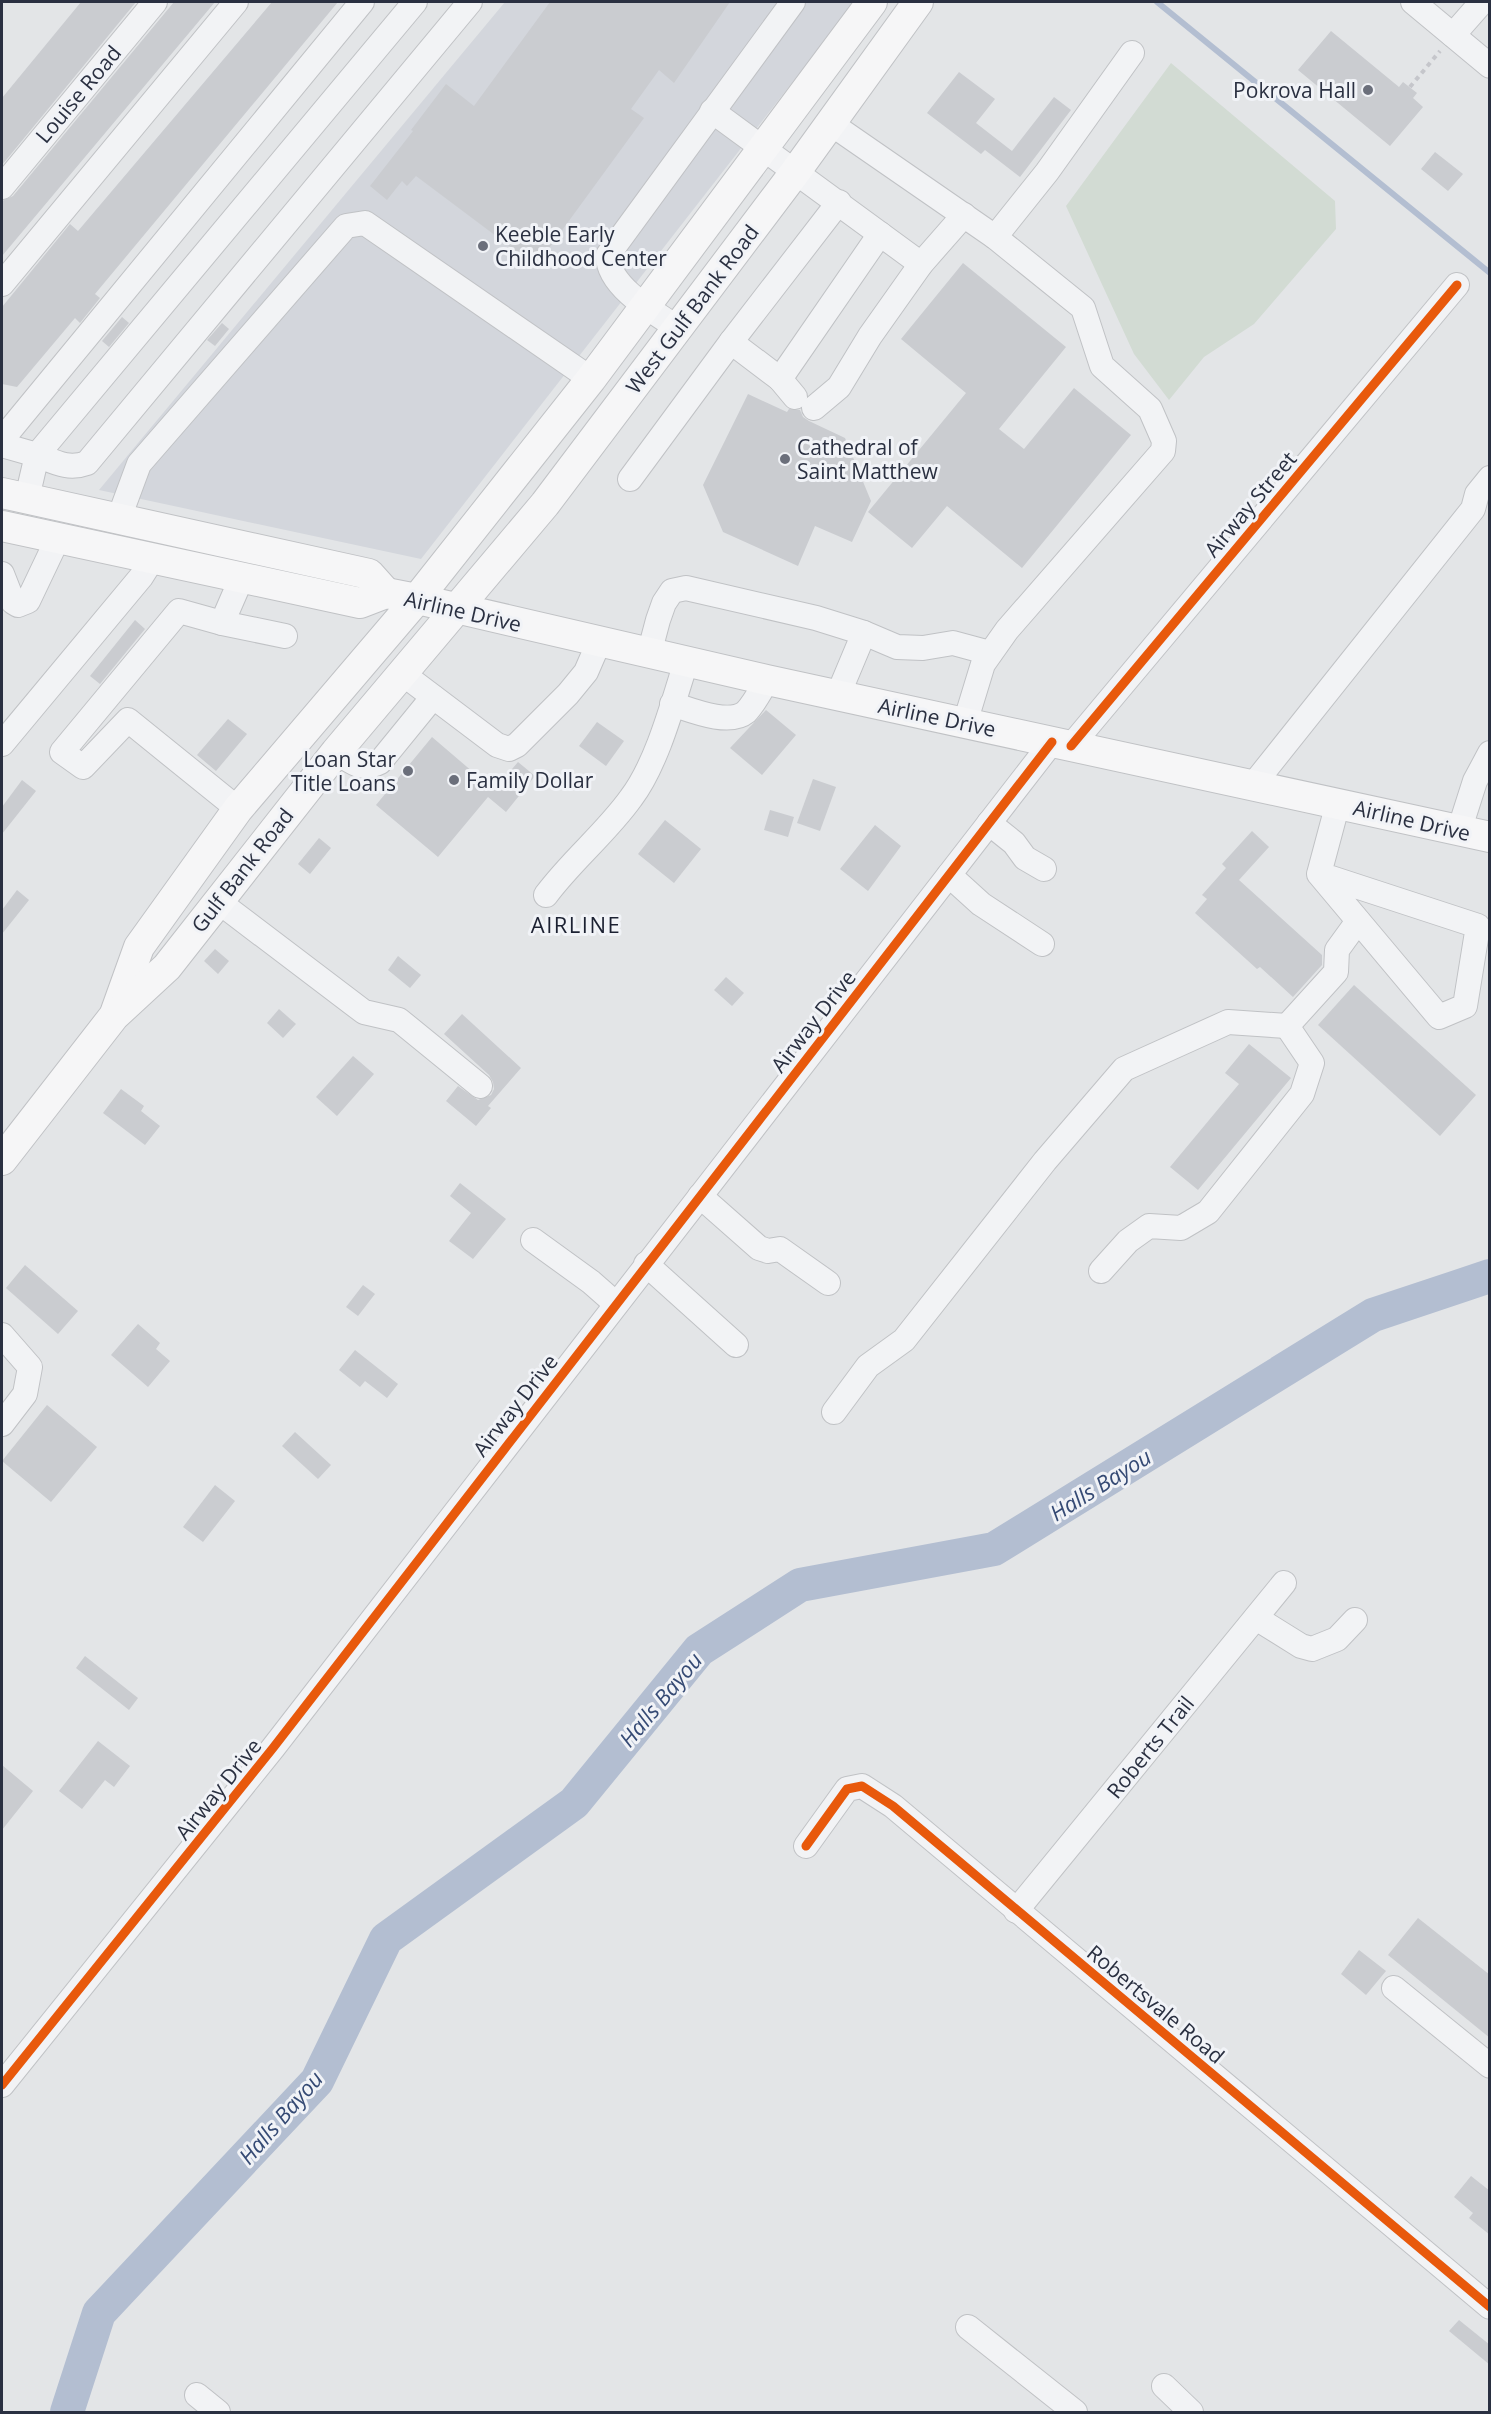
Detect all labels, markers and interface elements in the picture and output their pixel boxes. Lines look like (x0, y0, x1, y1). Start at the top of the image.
street label: Louise Road (29, 39, 127, 149)
place label: Pokrova Hall (1233, 76, 1356, 104)
marker: Pokrova Hall (1361, 83, 1375, 97)
street label: West Gulf Bank Road (619, 219, 765, 399)
place label: Keeble Early Childhood Center (495, 220, 667, 272)
marker: Keeble Early Childhood Center (476, 239, 490, 253)
place label: Cathedral of Saint Matthew (797, 433, 939, 485)
street label: Airway Street (1198, 445, 1302, 563)
marker: Cathedral of Saint Matthew (778, 452, 792, 466)
street label: Airline Drive (402, 584, 524, 638)
street label: Airline Drive (876, 691, 998, 743)
place label: Loan Star Title Loans (291, 745, 396, 797)
marker: Loan Star Title Loans (401, 764, 415, 778)
place label: Family Dollar (466, 766, 594, 794)
marker: Family Dollar (447, 773, 461, 787)
street label: Airline Drive (1351, 793, 1473, 847)
street label: Gulf Bank Road (185, 802, 299, 938)
district label: AIRLINE (531, 909, 621, 939)
street label: Airway Drive (764, 964, 862, 1078)
street label: Airway Drive (466, 1348, 564, 1462)
water label: Halls Bayou (1043, 1441, 1157, 1527)
water label: Halls Bayou (612, 1645, 709, 1753)
street label: Roberts Trail (1100, 1690, 1200, 1804)
street label: Airway Drive (169, 1733, 267, 1845)
street label: Robertsvale Road (1081, 1938, 1231, 2070)
water label: Halls Bayou (231, 2064, 329, 2170)

